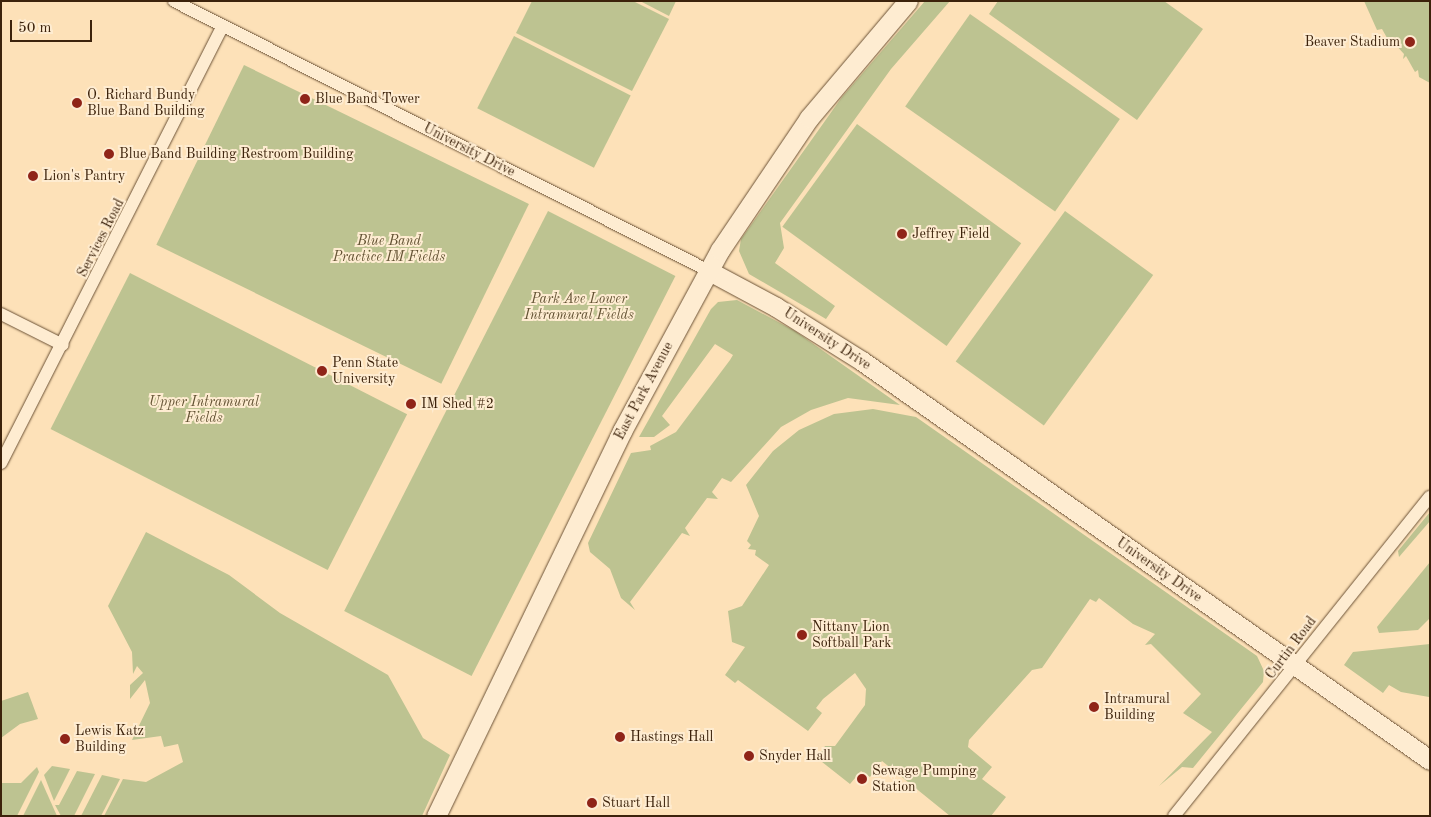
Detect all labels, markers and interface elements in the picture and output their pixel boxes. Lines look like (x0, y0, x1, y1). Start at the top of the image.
scale bar (12, 10, 95, 42)
text: 50 m (18, 21, 52, 36)
place label: Beaver Stadium (1304, 34, 1400, 50)
marker: Beaver Stadium (1404, 36, 1416, 48)
place label: O. Richard Bundy Blue Band Building (87, 87, 205, 120)
place label: Blue Band Tower (315, 91, 420, 107)
marker: Blue Band Tower (299, 93, 311, 105)
marker: O. Richard Bundy Blue Band Building (71, 97, 83, 109)
street label: University Drive (420, 120, 518, 180)
place label: Blue Band Building Restroom Building (119, 146, 353, 162)
marker: Blue Band Building Restroom Building (103, 148, 115, 160)
place label: Lion's Pantry (43, 168, 125, 184)
marker: Lion's Pantry (27, 170, 39, 182)
street label: Services Road (74, 196, 128, 280)
place label: Jeffrey Field (912, 226, 990, 242)
marker: Jeffrey Field (896, 228, 908, 240)
park label: Blue Band Practice IM Fields (333, 233, 445, 266)
park label: Park Ave Lower Intramural Fields (524, 291, 634, 324)
street label: University Drive (780, 304, 874, 374)
street label: East Park Avenue (611, 339, 677, 443)
place label: Penn State University (332, 355, 398, 388)
marker: Penn State University (316, 365, 328, 377)
park label: Upper Intramural Fields (149, 394, 259, 427)
place label: IM Shed #2 (421, 396, 494, 412)
marker: IM Shed #2 (405, 398, 417, 410)
street label: University Drive (1113, 534, 1205, 606)
street label: Curtin Road (1262, 613, 1320, 683)
place label: Nittany Lion Softball Park (812, 619, 892, 652)
marker: Nittany Lion Softball Park (796, 629, 808, 641)
place label: Intramural Building (1104, 691, 1170, 724)
marker: Intramural Building (1088, 701, 1100, 713)
place label: Lewis Katz Building (75, 723, 144, 756)
place label: Hastings Hall (630, 729, 713, 745)
marker: Hastings Hall (614, 731, 626, 743)
marker: Lewis Katz Building (59, 733, 71, 745)
place label: Snyder Hall (759, 748, 831, 764)
marker: Snyder Hall (743, 750, 755, 762)
place label: Sewage Pumping Station (872, 763, 977, 796)
marker: Sewage Pumping Station (856, 773, 868, 785)
place label: Stuart Hall (602, 795, 670, 811)
marker: Stuart Hall (586, 797, 598, 809)

